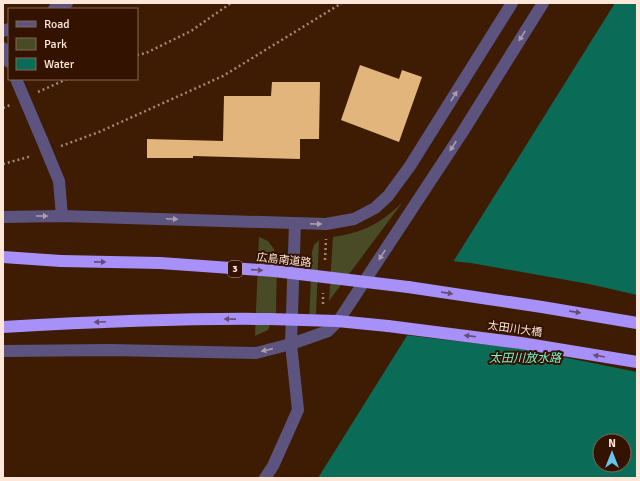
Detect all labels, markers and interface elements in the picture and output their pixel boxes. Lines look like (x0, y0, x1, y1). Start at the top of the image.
legend (8, 8, 138, 80)
text: Road (44, 17, 70, 32)
one-way arrow (518, 31, 526, 41)
text: Park (44, 37, 67, 52)
text: Water (44, 57, 75, 72)
one-way arrow (450, 91, 458, 101)
one-way arrow (449, 141, 457, 151)
one-way arrow (36, 213, 49, 219)
one-way arrow (166, 216, 179, 222)
one-way arrow (310, 221, 323, 227)
one-way arrow (378, 250, 386, 260)
street label: 広島南道路 (256, 251, 312, 269)
one-way arrow (94, 259, 107, 265)
road number: 3 (228, 261, 242, 277)
one-way arrow (251, 267, 263, 274)
one-way arrow (440, 290, 453, 296)
one-way arrow (569, 309, 581, 315)
one-way arrow (223, 316, 236, 322)
one-way arrow (93, 319, 106, 325)
street label: 太田川大橋 (487, 319, 543, 339)
one-way arrow (464, 333, 476, 340)
one-way arrow (260, 348, 273, 354)
water label: 太田川放水路 (489, 351, 562, 366)
one-way arrow (592, 353, 605, 359)
north arrow (592, 433, 632, 473)
text: N (608, 437, 616, 450)

